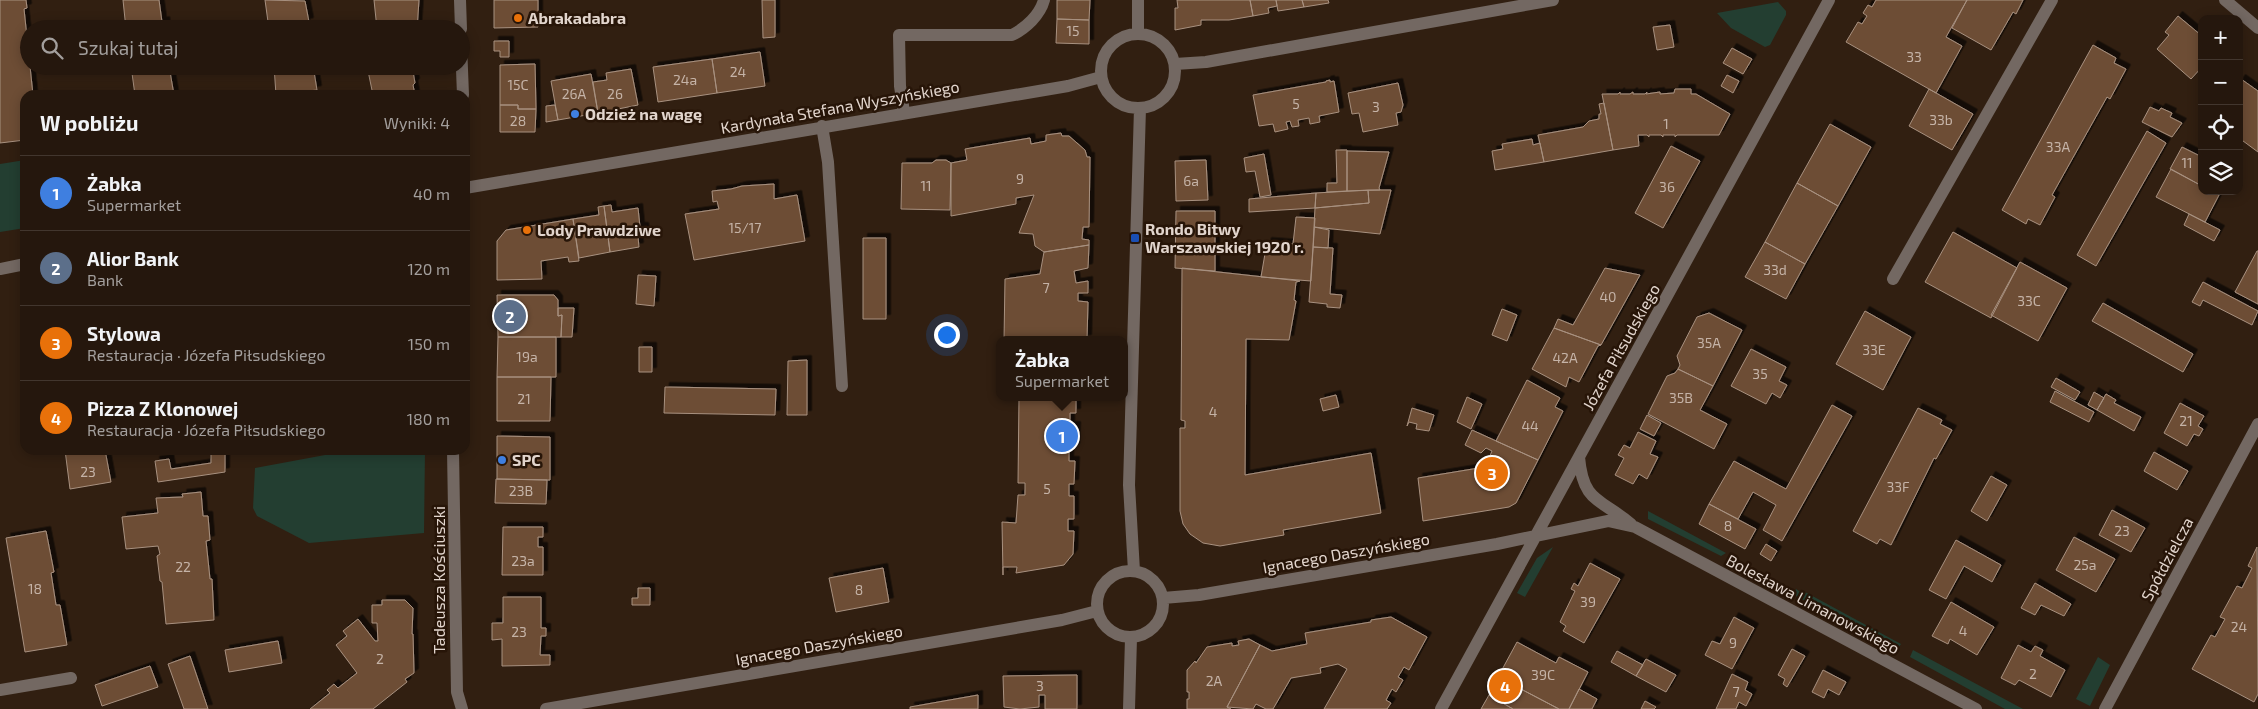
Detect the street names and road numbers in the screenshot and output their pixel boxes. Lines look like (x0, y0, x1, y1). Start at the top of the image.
street label: Kardynała Stefana Wyszyńskiego (719, 76, 961, 137)
street label: Józefa Piłsudskiego (1578, 280, 1663, 413)
street label: Tadeusza Kościuszki (429, 506, 448, 654)
street label: Spółdzielcza (2137, 514, 2197, 604)
street label: Ignacego Daszyńskiego (1261, 528, 1431, 577)
street label: Bolesława Limanowskiego (1723, 550, 1903, 657)
street label: Ignacego Daszyńskiego (734, 620, 904, 669)

